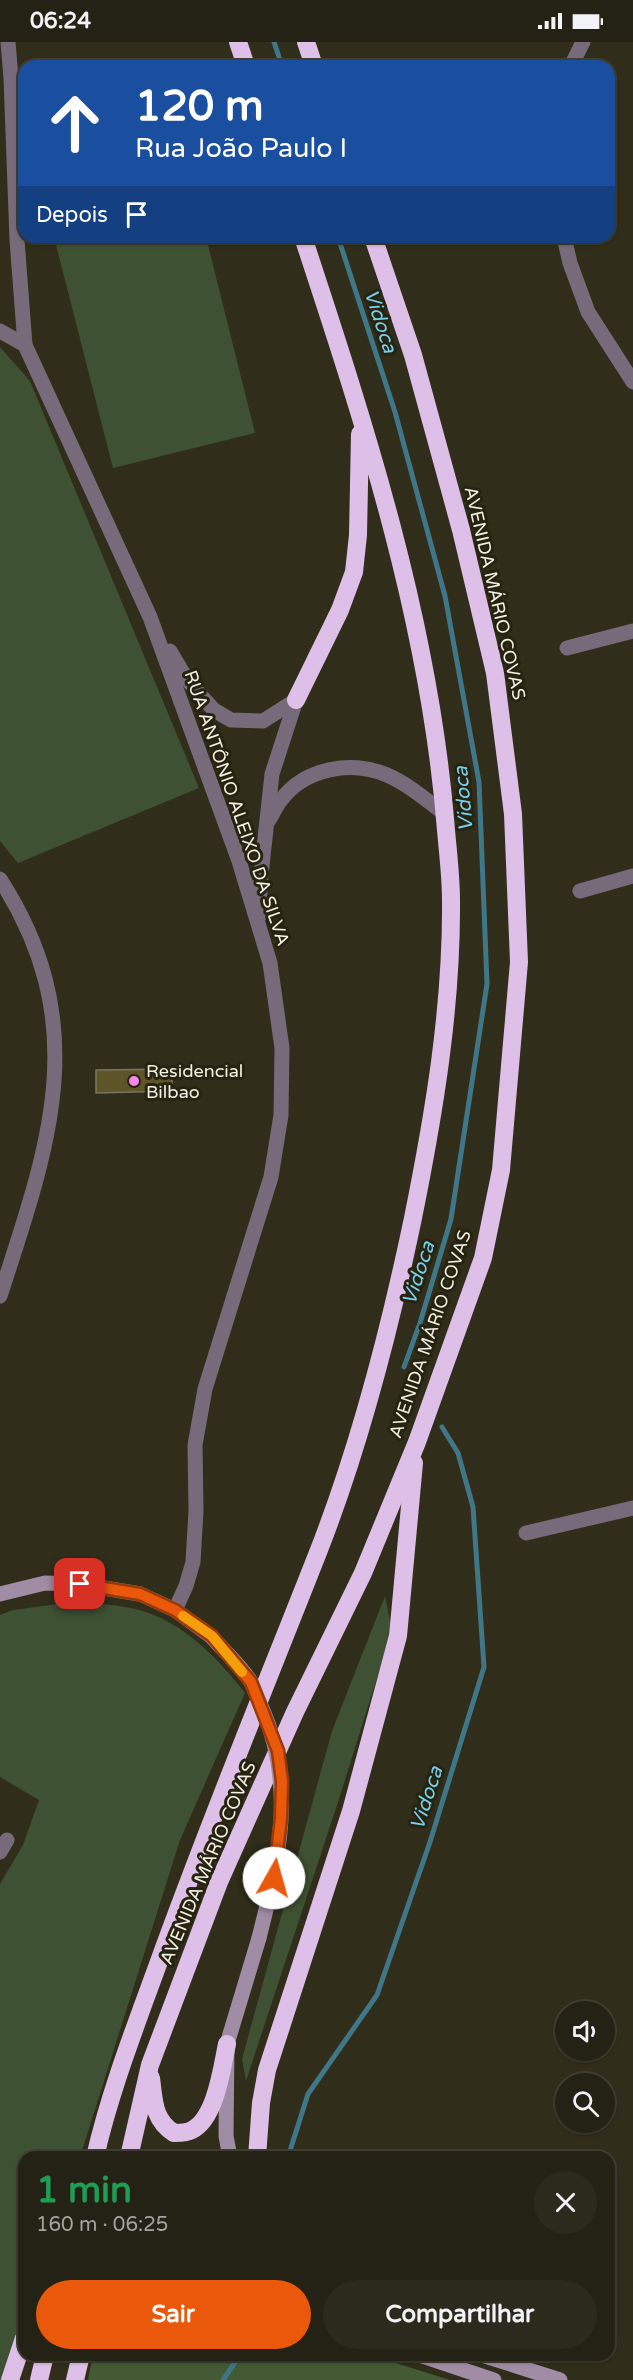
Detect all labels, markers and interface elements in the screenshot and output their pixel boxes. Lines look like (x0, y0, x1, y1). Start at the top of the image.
text: 06:24 (30, 8, 91, 34)
text: 120 m (135, 81, 264, 132)
icon: ahead (36, 84, 114, 162)
text: Rua João Paulo I (135, 132, 347, 165)
icon: arrive (120, 198, 153, 231)
text: Depois (36, 202, 108, 228)
water label: Vidoca (359, 287, 402, 357)
street label: AVENIDA MÁRIO COVAS (460, 484, 530, 702)
street label: RUA ANTÔNIO ALEIXO DA SILVA (179, 668, 295, 948)
water label: Vidoca (449, 765, 479, 833)
place label: Residencial Bilbao (146, 1060, 243, 1103)
marker: Residencial Bilbao (127, 1074, 141, 1088)
street label: AVENIDA MÁRIO COVAS (384, 1227, 476, 1441)
water label: Vidoca (397, 1238, 441, 1308)
pin (54, 1558, 105, 1609)
icon: arrive (63, 1567, 96, 1600)
street label: AVENIDA MÁRIO COVAS (155, 1758, 261, 1968)
water label: Vidoca (405, 1763, 449, 1833)
position arrow (242, 1846, 306, 1910)
map controls (555, 2001, 615, 2133)
button: sound (555, 2001, 615, 2061)
button: search (555, 2073, 615, 2133)
text: 1 min (36, 2169, 132, 2212)
button: close (534, 2171, 597, 2234)
text: 160 m · 06:25 (36, 2213, 168, 2237)
button: Sair (36, 2280, 311, 2349)
button: Compartilhar (323, 2280, 597, 2349)

